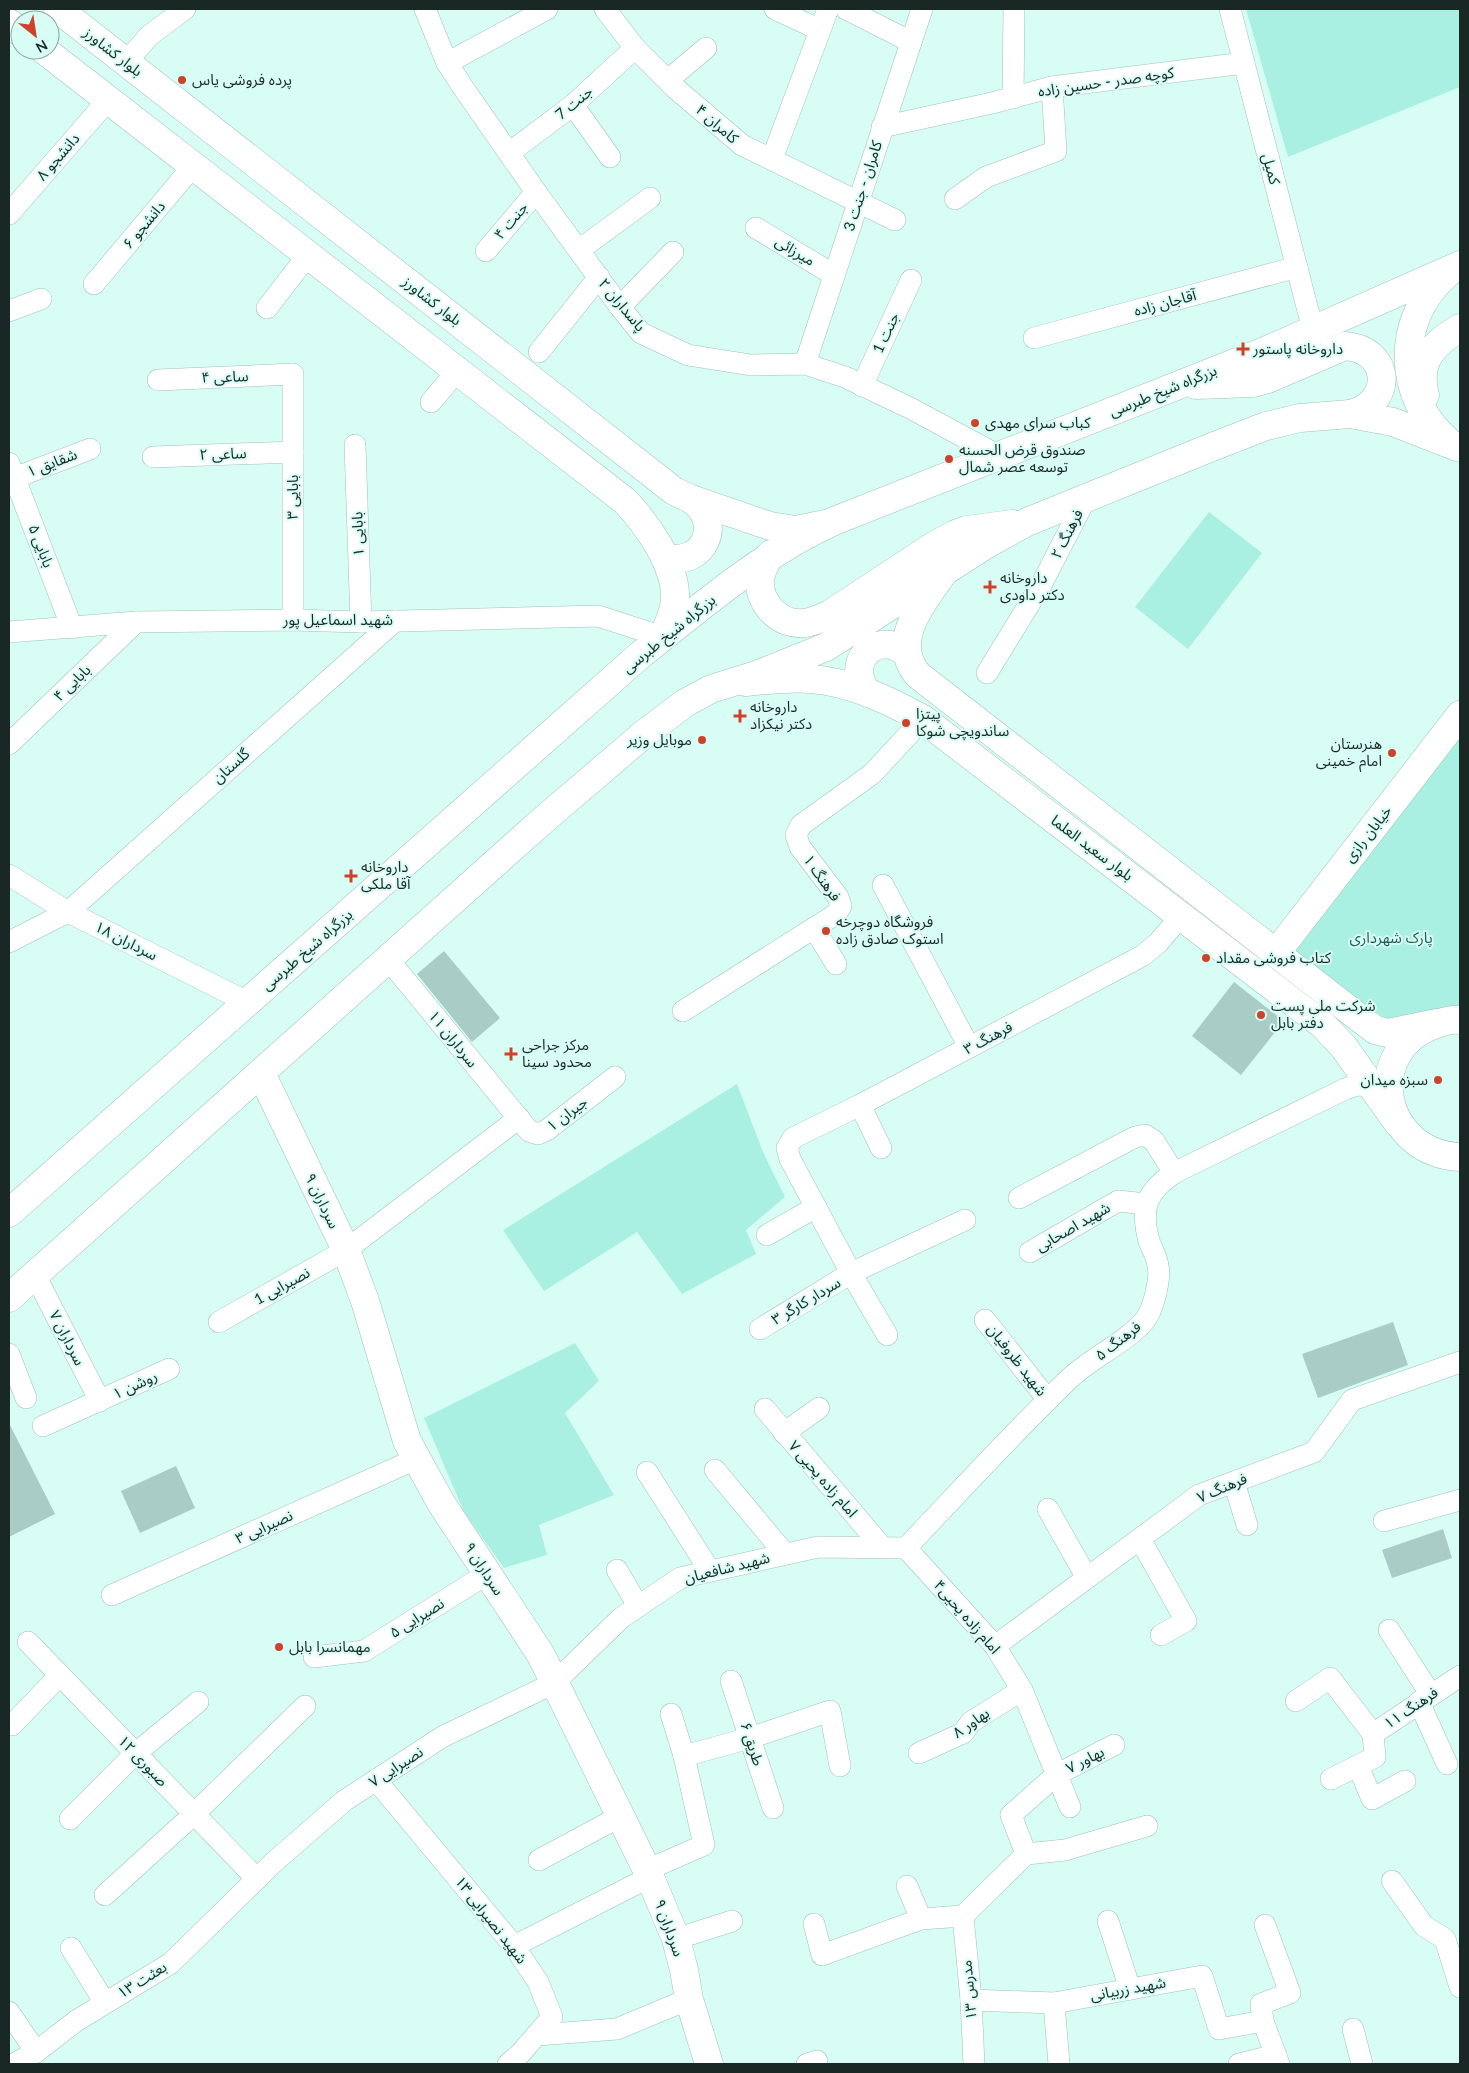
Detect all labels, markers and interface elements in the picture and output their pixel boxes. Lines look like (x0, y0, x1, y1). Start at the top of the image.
north arrow (10, 10, 60, 60)
street label: بلوار کشاورز (79, 22, 147, 81)
text: N (33, 37, 51, 57)
street label: کوچه صدر - حسین زاده (1037, 62, 1176, 102)
place label: پرده فروشی یاس (192, 70, 292, 90)
marker: پرده فروشی یاس (176, 74, 188, 86)
street label: جنت 7 (551, 81, 596, 123)
street label: کامران ۴ (692, 100, 743, 148)
street label: دانشجو ۸ (32, 129, 83, 184)
street label: کامران - جنت 3 (839, 137, 886, 233)
street label: کمیل (1258, 151, 1285, 187)
street label: دانشجو ۶ (118, 197, 169, 252)
street label: جنت ۴ (490, 198, 531, 243)
street label: میرزائی (772, 231, 819, 270)
street label: بلوار کشاورز (398, 271, 466, 330)
street label: پاسداران ۲ (594, 274, 650, 336)
street label: آقاجان زاده (1132, 285, 1199, 320)
street label: جنت 1 (868, 309, 902, 356)
place label: داروخانه پاستور (1252, 339, 1343, 359)
marker: داروخانه پاستور (1237, 343, 1249, 355)
street label: بزرگراه شیخ طبرسی (1106, 360, 1221, 424)
street label: ساعی ۴ (201, 366, 249, 387)
place label: کباب سرای مهدی (985, 413, 1091, 432)
marker: کباب سرای مهدی (969, 417, 981, 429)
place label: صندوق قرض الحسنه توسعه عصر شمال (959, 440, 1086, 476)
street label: ساعی ۲ (199, 443, 247, 464)
street label: شقایق ۱ (24, 444, 80, 482)
marker: صندوق قرض الحسنه توسعه عصر شمال (943, 453, 955, 465)
street label: بابایی ۳ (283, 475, 302, 519)
street label: فرهنگ ۲ (1046, 506, 1087, 562)
street label: بابایی ۱ (347, 511, 368, 557)
street label: بابایی ۵ (25, 522, 58, 570)
place label: داروخانه دکتر داودی (1000, 568, 1065, 604)
marker: داروخانه دکتر داودی (984, 581, 996, 593)
street label: بزرگراه شیخ طبرسی (618, 590, 721, 679)
street label: شهید اسماعیل پور (282, 610, 393, 630)
street label: بابایی ۴ (49, 660, 94, 705)
place label: داروخانه دکتر نیکزاد (750, 697, 812, 733)
place label: پیتزا ساندویچی شوکا (916, 704, 1009, 741)
marker: داروخانه دکتر نیکزاد (734, 710, 746, 722)
marker: پیتزا ساندویچی شوکا (900, 717, 912, 729)
place label: موبایل وزیر (626, 730, 692, 749)
marker: موبایل وزیر (696, 734, 708, 746)
place label: هنرستان امام خمینی (1316, 734, 1382, 772)
street label: گلستان (208, 743, 254, 787)
marker: هنرستان امام خمینی (1386, 747, 1398, 759)
street label: خیابان رازی (1340, 801, 1396, 866)
street label: بلوار سعید العلما (1047, 810, 1137, 885)
street label: فرهنگ ۱ (799, 851, 846, 905)
place label: داروخانه آقا ملکی (361, 857, 411, 893)
marker: داروخانه آقا ملکی (345, 870, 357, 882)
street label: بزرگراه شیخ طبرسی (257, 905, 358, 997)
place label: فروشگاه دوچرخه استوک صادق زاده (836, 912, 943, 948)
street label: سرداران ۱۸ (92, 917, 161, 965)
marker: فروشگاه دوچرخه استوک صادق زاده (820, 925, 832, 937)
park label: پارک شهرداری (1349, 928, 1433, 948)
place label: کتاب فروشی مقداد (1216, 948, 1332, 967)
marker: کتاب فروشی مقداد (1200, 952, 1212, 964)
place label: شرکت ملی پست دفتر بابل (1271, 996, 1376, 1032)
street label: سرداران ۱۱ (425, 1006, 482, 1071)
marker: شرکت ملی پست دفتر بابل (1255, 1009, 1267, 1021)
street label: فرهنگ ۳ (960, 1017, 1016, 1058)
place label: مرکز جراحی محدود سینا (522, 1035, 592, 1071)
marker: مرکز جراحی محدود سینا (504, 1047, 518, 1061)
place label: سبزه میدان (1361, 1070, 1428, 1089)
marker: سبزه میدان (1432, 1074, 1444, 1086)
street label: جیران ۱ (543, 1092, 591, 1135)
street label: سرداران ۹ (301, 1170, 344, 1232)
street label: شهید اصحابی (1032, 1197, 1114, 1256)
street label: نصیرایی 1 (250, 1262, 313, 1309)
street label: سردار کارگر ۳ (768, 1272, 844, 1329)
street label: سرداران ۷ (45, 1307, 89, 1369)
street label: فرهنگ ۵ (1091, 1317, 1145, 1364)
street label: شهید ظروفیان (983, 1320, 1052, 1400)
street label: روشن ۱ (109, 1366, 160, 1403)
street label: امام زاده یحیی ۷ (783, 1436, 862, 1522)
street label: فرهنگ ۷ (1194, 1468, 1250, 1507)
street label: نصیرایی ۳ (232, 1505, 296, 1548)
street label: سرداران ۹ (460, 1539, 509, 1599)
street label: شهید شافعیان (682, 1548, 772, 1587)
street label: امام زاده یحیی۴ (929, 1576, 1005, 1659)
street label: نصیرایی ۵ (386, 1593, 448, 1642)
place label: مهمانسرا بابل (289, 1637, 371, 1656)
marker: مهمانسرا بابل (273, 1641, 285, 1653)
street label: فرهنگ ۱۱ (1380, 1682, 1442, 1733)
street label: بهاور ۸ (949, 1703, 993, 1742)
street label: طریق ۶ (736, 1720, 768, 1768)
street label: صبوری ۱۲ (114, 1731, 172, 1790)
street label: نصیرایی ۷ (365, 1742, 426, 1791)
street label: بهاور ۷ (1062, 1742, 1107, 1777)
street label: شهید نصیرایی ۱۳ (451, 1872, 532, 1968)
street label: سرداران ۹ (650, 1897, 689, 1959)
street label: بعثت ۱۳ (113, 1957, 170, 2001)
street label: مدرس ۱۳ (956, 1959, 981, 2021)
street label: شهید زربیانی (1089, 1972, 1167, 2004)

